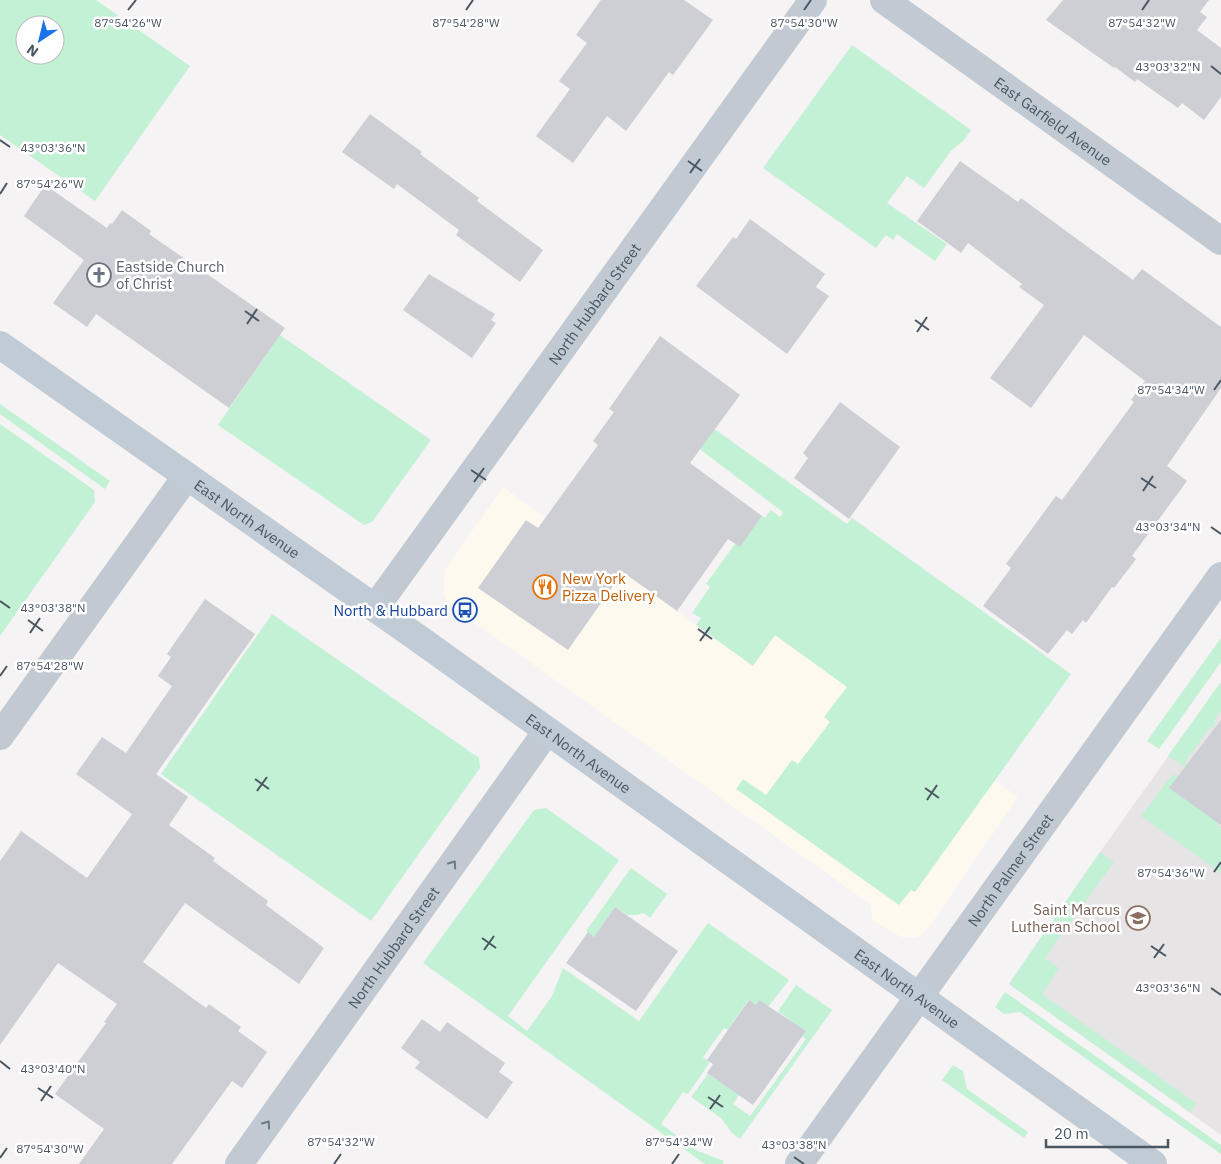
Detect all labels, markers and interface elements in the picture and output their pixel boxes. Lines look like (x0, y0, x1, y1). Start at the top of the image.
north arrow (15, 15, 65, 65)
text: 87°54'26"W (94, 15, 162, 30)
text: 87°54'28"W (432, 15, 500, 30)
text: 87°54'30"W (770, 15, 838, 30)
text: 87°54'32"W (1108, 15, 1176, 30)
text: N (23, 40, 42, 61)
text: 43°03'32"N (1135, 59, 1201, 74)
street label: East Garfield Avenue (991, 73, 1116, 169)
text: 43°03'36"N (20, 140, 86, 155)
text: 87°54'26"W (16, 176, 84, 191)
street label: North Hubbard Street (544, 239, 644, 368)
place label: Eastside Church of Christ (116, 257, 225, 293)
church icon: Eastside Church of Christ (86, 262, 112, 288)
text: 87°54'34"W (1137, 382, 1205, 397)
street label: East North Avenue (191, 475, 304, 562)
text: 43°03'34"N (1135, 519, 1201, 534)
place label: New York Pizza Delivery (562, 569, 656, 605)
restaurant icon: New York Pizza Delivery (532, 574, 558, 600)
bus stop icon: North & Hubbard (452, 597, 478, 623)
text: 43°03'38"N (20, 600, 86, 615)
place label: North & Hubbard (334, 601, 448, 620)
text: 87°54'28"W (16, 658, 84, 673)
street label: East North Avenue (522, 709, 635, 797)
street label: North Palmer Street (963, 810, 1057, 930)
one-way arrow (447, 860, 456, 870)
text: 87°54'36"W (1137, 865, 1205, 880)
street label: North Hubbard Street (343, 883, 443, 1012)
place label: Saint Marcus Lutheran School (1011, 900, 1120, 936)
school or university icon: Saint Marcus Lutheran School (1125, 905, 1151, 931)
street label: East North Avenue (851, 944, 963, 1032)
text: 43°03'36"N (1135, 980, 1201, 995)
text: 43°03'40"N (20, 1061, 86, 1076)
scale bar (1046, 1116, 1168, 1148)
one-way arrow (261, 1120, 270, 1130)
text: 20 m (1054, 1124, 1089, 1143)
text: 87°54'32"W (307, 1134, 375, 1149)
text: 87°54'34"W (645, 1134, 713, 1149)
text: 43°03'38"N (761, 1137, 827, 1152)
text: 87°54'30"W (16, 1141, 84, 1156)

